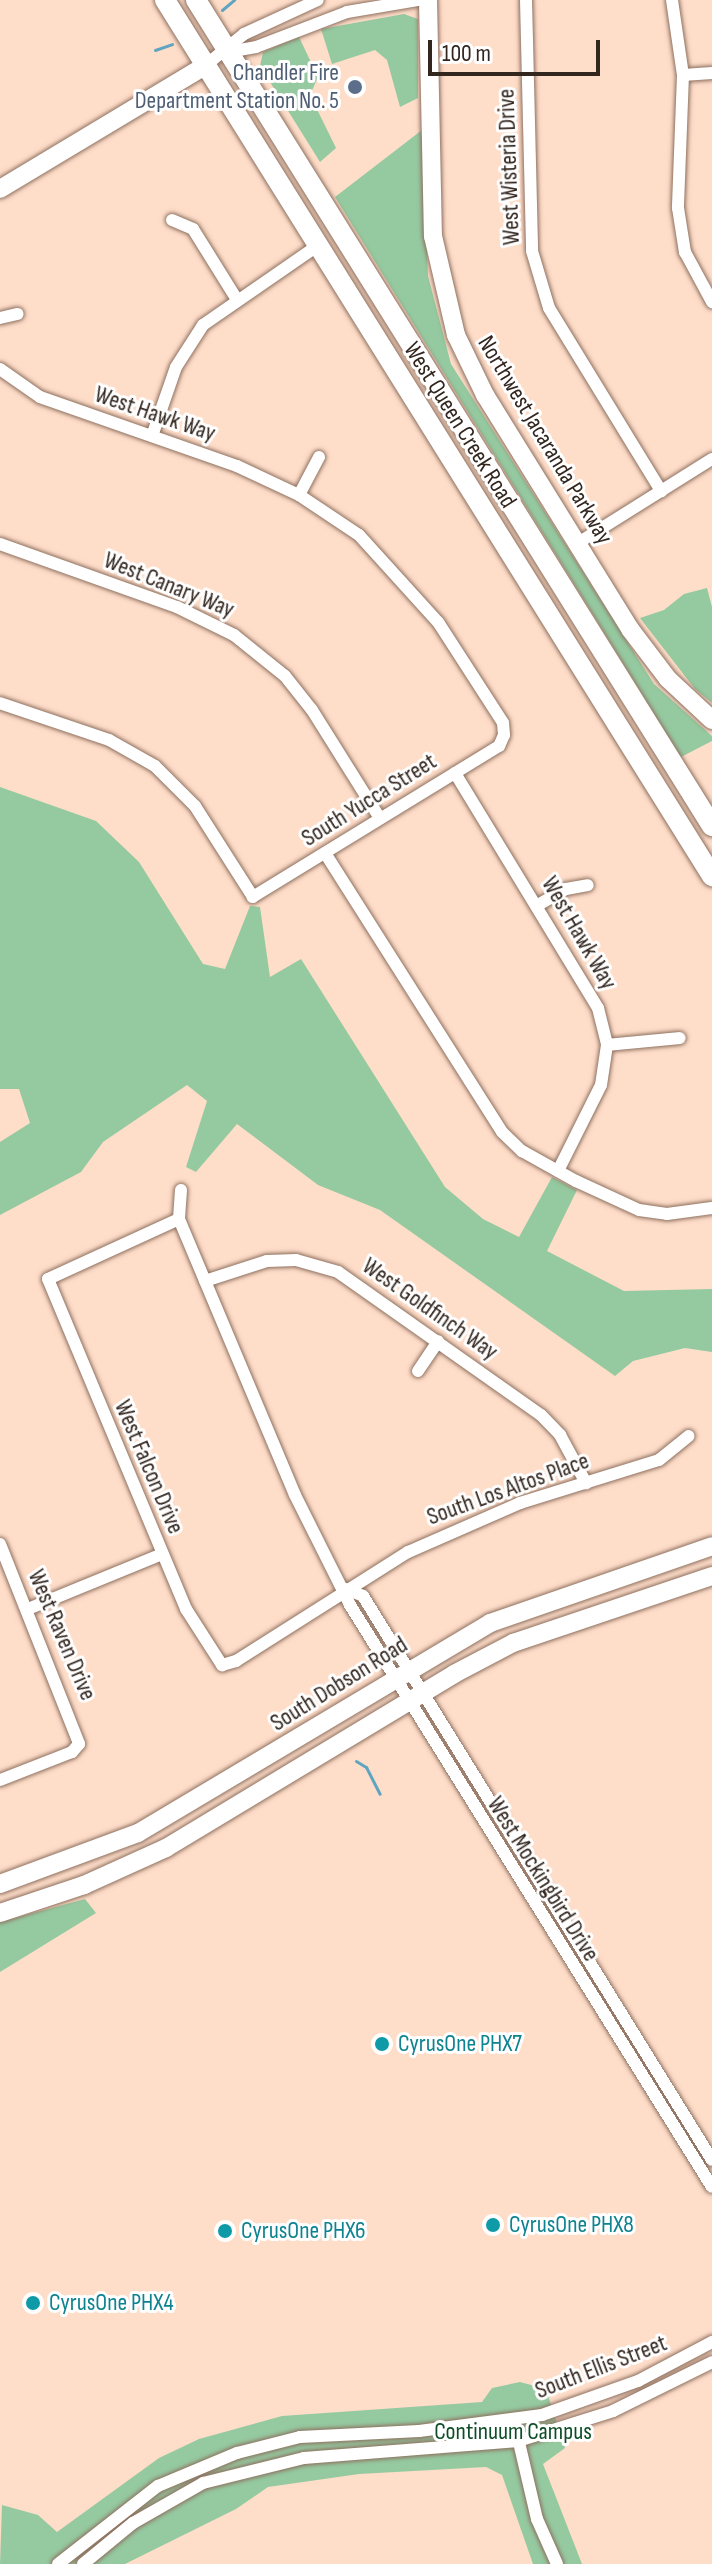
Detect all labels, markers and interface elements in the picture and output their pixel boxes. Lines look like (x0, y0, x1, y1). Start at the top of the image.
scale bar (432, 24, 604, 74)
text: 100 m (442, 39, 491, 68)
place label: Chandler Fire Department Station No. 5 (135, 59, 339, 115)
marker: Chandler Fire Department Station No. 5 (346, 78, 364, 96)
street label: West Wisteria Drive (492, 88, 526, 246)
street label: Northwest Jacaranda Parkway (471, 331, 619, 549)
street label: West Queen Creek Road (397, 337, 523, 513)
street label: West Hawk Way (91, 380, 219, 448)
street label: West Canary Way (100, 546, 238, 624)
street label: South Yucca Street (296, 747, 442, 853)
street label: West Hawk Way (535, 871, 623, 995)
street label: West Goldfinch Way (357, 1252, 503, 1366)
street label: West Falcon Drive (108, 1396, 190, 1538)
street label: South Los Altos Place (423, 1446, 593, 1532)
street label: West Raven Drive (22, 1565, 102, 1705)
street label: South Dobson Road (265, 1630, 413, 1738)
street label: West Mockingbird Drive (481, 1791, 605, 1967)
place label: CyrusOne PHX7 (398, 2030, 522, 2058)
marker: CyrusOne PHX7 (373, 2035, 391, 2053)
place label: CyrusOne PHX8 (509, 2211, 634, 2239)
marker: CyrusOne PHX8 (484, 2216, 502, 2234)
place label: CyrusOne PHX6 (241, 2217, 366, 2245)
marker: CyrusOne PHX6 (216, 2222, 234, 2240)
place label: CyrusOne PHX4 (49, 2289, 174, 2317)
marker: CyrusOne PHX4 (24, 2294, 42, 2312)
street label: South Ellis Street (531, 2329, 671, 2405)
park label: Continuum Campus (434, 2418, 592, 2446)

